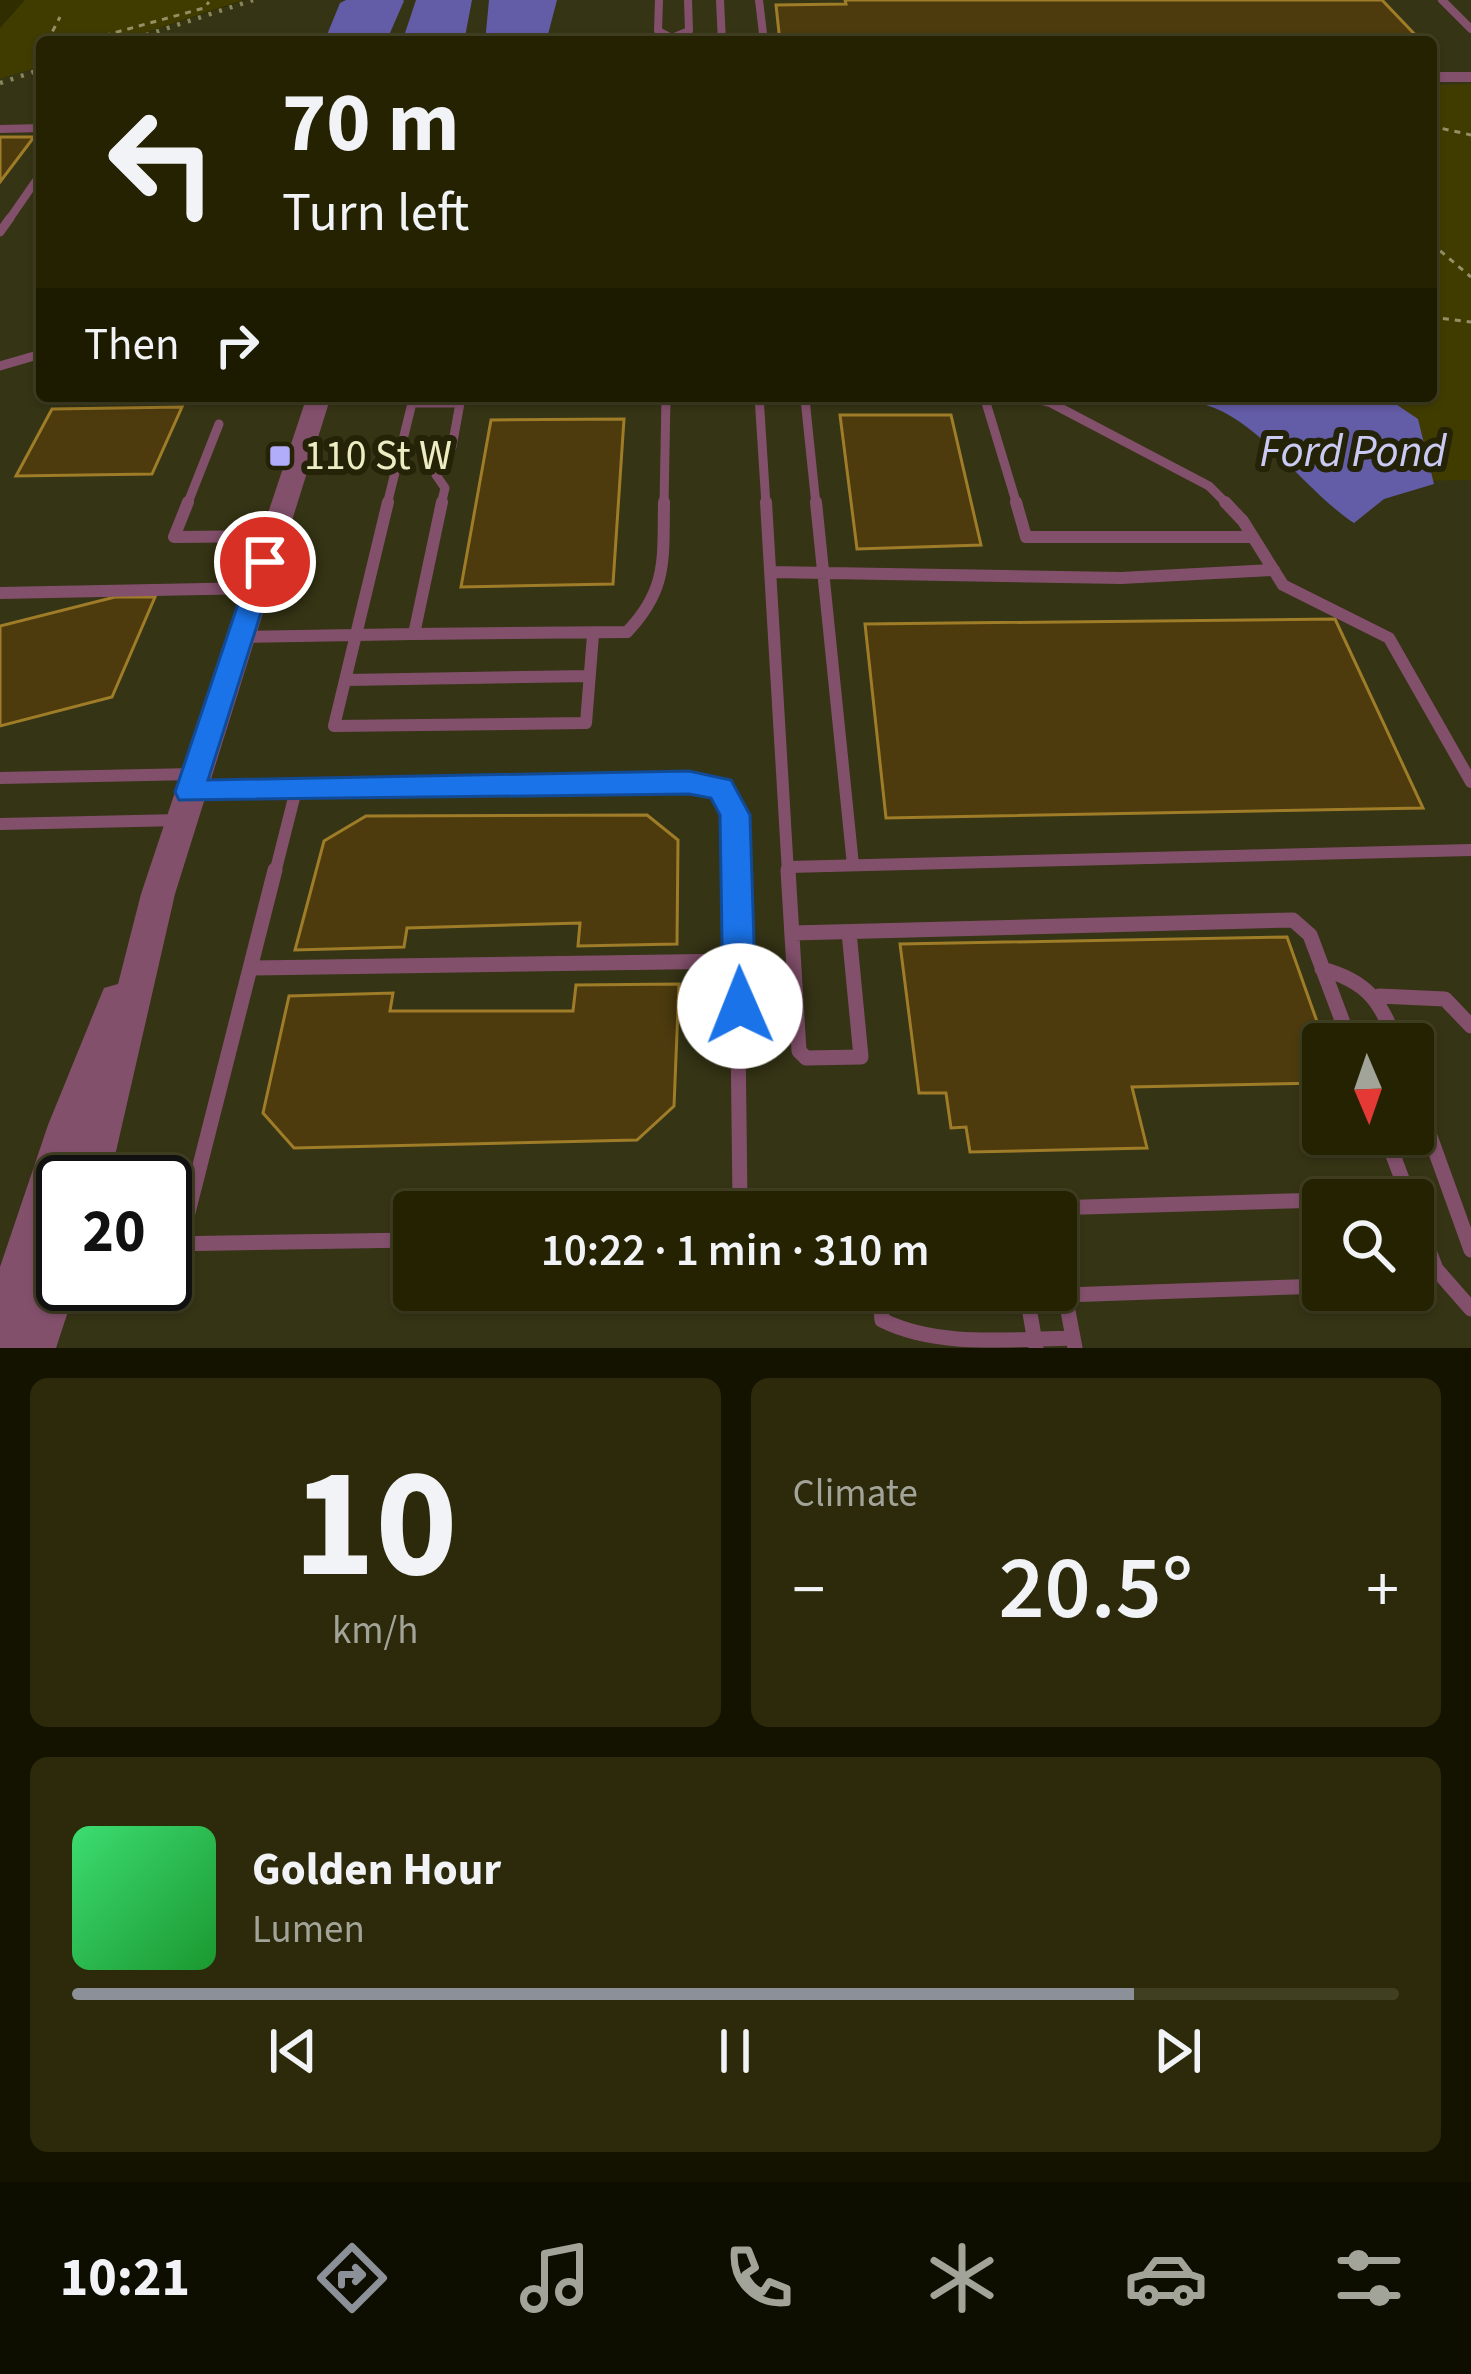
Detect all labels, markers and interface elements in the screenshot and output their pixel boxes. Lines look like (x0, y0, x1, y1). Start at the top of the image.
text: 70 m (282, 64, 460, 184)
icon: left (84, 84, 240, 240)
text: Turn left (282, 175, 469, 252)
icon: right (204, 312, 270, 378)
text: Then (84, 313, 180, 377)
water label: Ford Pond (1260, 420, 1447, 484)
place label: 110 St W (304, 426, 452, 486)
marker: 110 St W (267, 443, 293, 469)
pin (214, 511, 316, 613)
icon: arrive (232, 529, 298, 595)
position arrow (677, 943, 803, 1069)
north arrow (1302, 1023, 1434, 1155)
map controls (1302, 1023, 1434, 1311)
speed limit sign: 20 (36, 1155, 192, 1311)
button: search (1302, 1179, 1434, 1311)
text: 10:22 · 1 min · 310 m (541, 1219, 929, 1283)
text: 10 (293, 1414, 458, 1636)
text: Climate (793, 1466, 918, 1522)
text: 20.5° (998, 1525, 1193, 1653)
text: − (793, 1543, 825, 1637)
text: + (1366, 1543, 1399, 1637)
text: km/h (332, 1603, 419, 1659)
text: Golden Hour (252, 1838, 501, 1902)
text: Lumen (252, 1902, 365, 1958)
icon: previous (260, 2018, 326, 2084)
icon: pause (702, 2018, 768, 2084)
icon: next (1145, 2018, 1211, 2084)
icon: directions (310, 2236, 394, 2320)
icon: music (513, 2236, 597, 2320)
icon: phone (717, 2236, 801, 2320)
icon: climate (920, 2236, 1004, 2320)
icon: car (1124, 2236, 1208, 2320)
icon: filters (1327, 2236, 1411, 2320)
text: 10:21 (60, 2240, 190, 2317)

